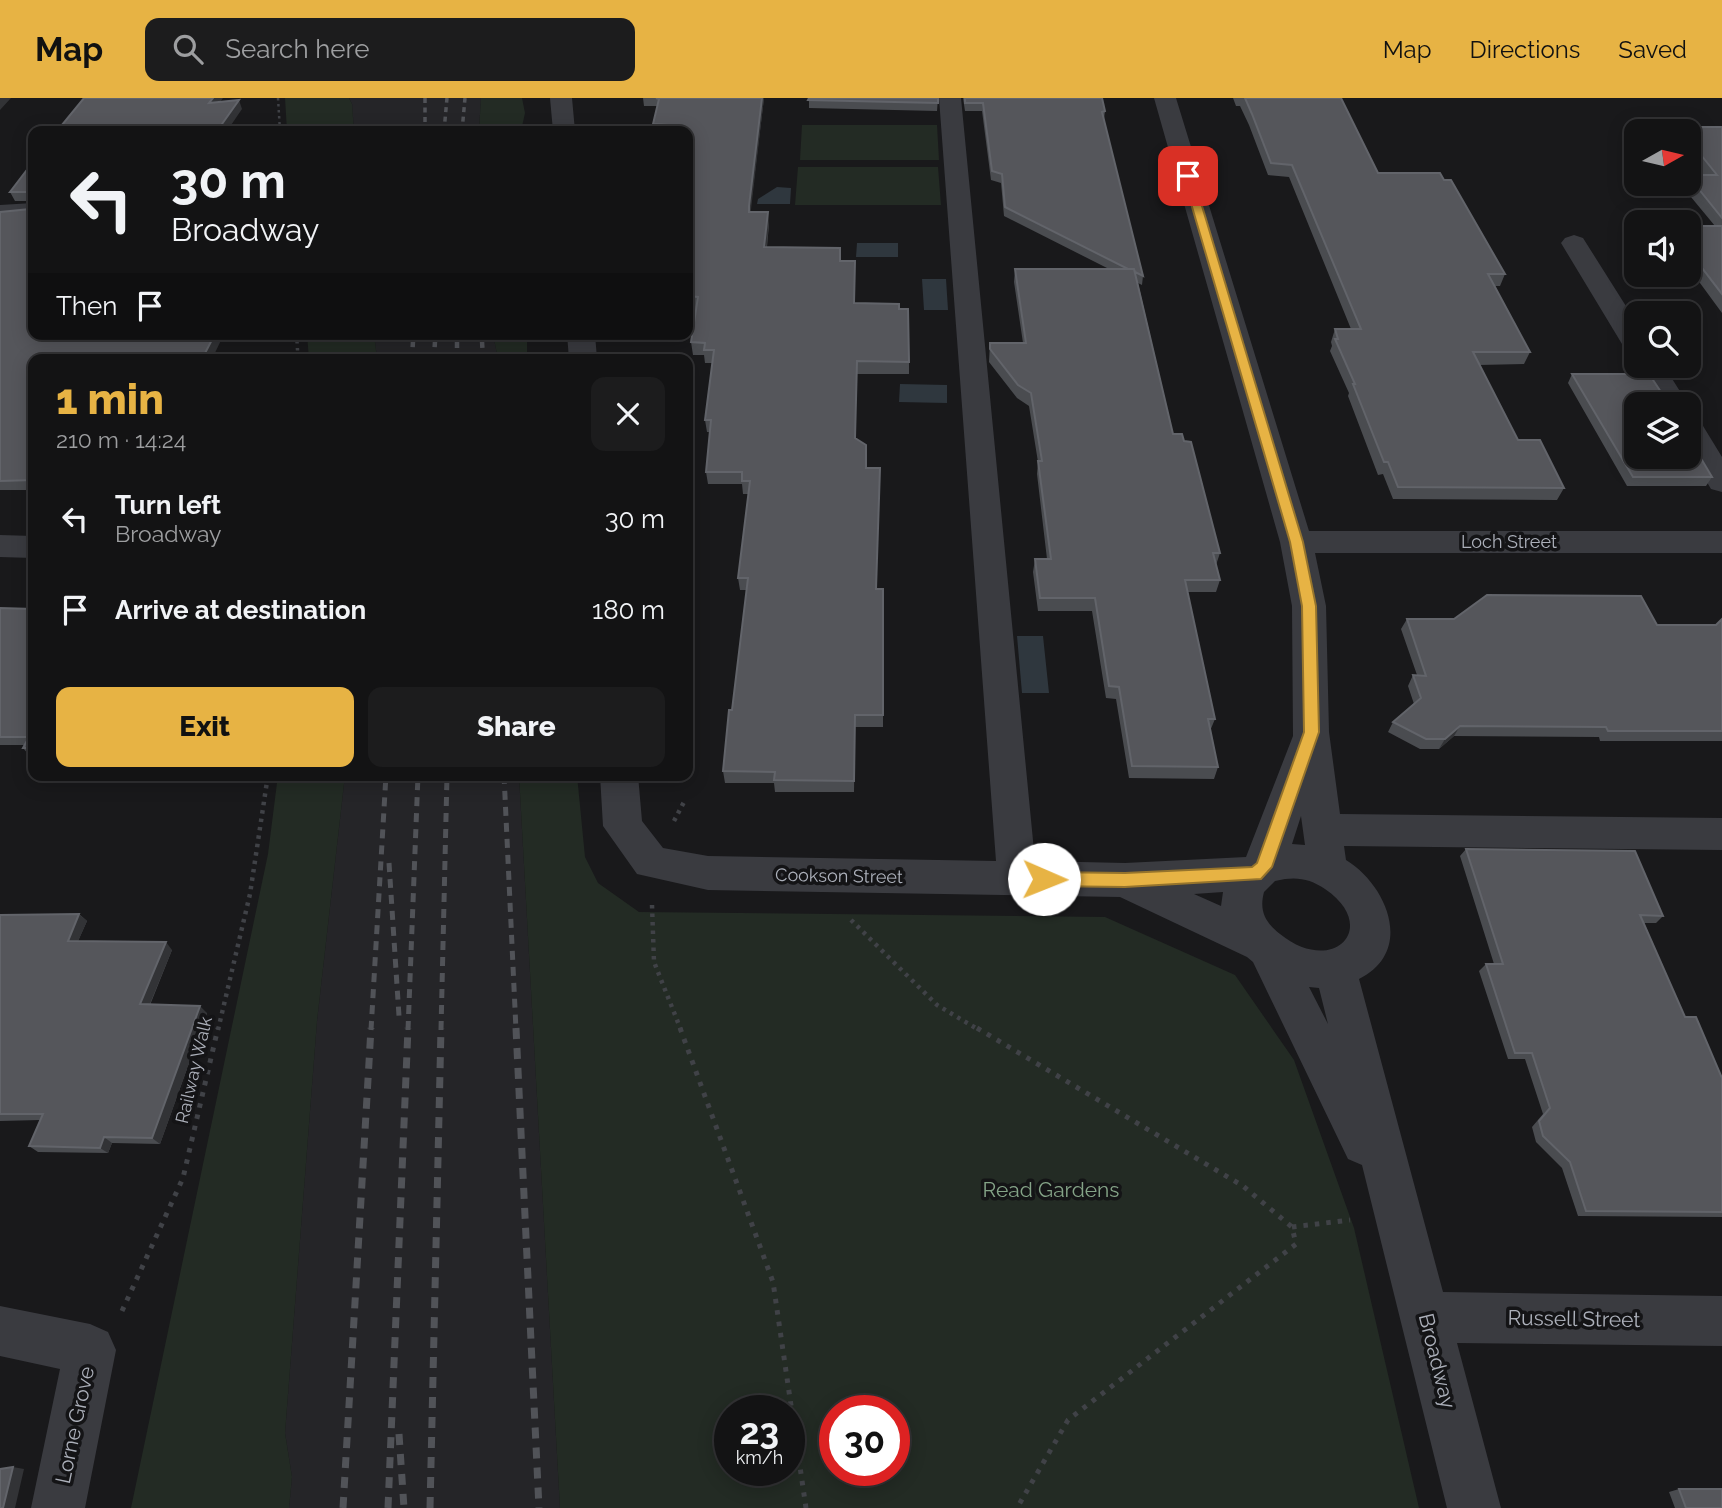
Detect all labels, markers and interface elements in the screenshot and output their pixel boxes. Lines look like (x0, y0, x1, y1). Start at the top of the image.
search box (145, 18, 635, 81)
text: Map (35, 30, 103, 69)
icon: search (169, 30, 207, 68)
text: Search here (225, 34, 370, 64)
text: Map (1383, 35, 1432, 64)
text: Directions (1470, 35, 1580, 64)
text: Saved (1618, 35, 1687, 64)
north arrow (1624, 119, 1701, 196)
map controls (1624, 119, 1701, 469)
pin (1158, 146, 1218, 206)
text: 30 m (171, 152, 286, 209)
icon: left (56, 154, 147, 245)
icon: arrive (1169, 157, 1207, 195)
button: sound (1624, 210, 1701, 287)
text: Broadway (171, 211, 319, 248)
icon: arrive (131, 287, 169, 325)
text: Then (56, 291, 117, 321)
button: search (1624, 301, 1701, 378)
text: 1 min (56, 375, 164, 424)
button: close (591, 377, 665, 451)
button: layers (1624, 392, 1701, 469)
text: 210 m · 14:24 (56, 426, 186, 453)
text: Turn left (115, 490, 221, 520)
icon: left (56, 500, 94, 538)
text: 30 m (605, 504, 665, 534)
text: Broadway (115, 520, 222, 547)
street label: Loch Street (1461, 531, 1557, 552)
icon: arrive (56, 591, 94, 629)
text: Arrive at destination (115, 595, 366, 625)
text: 180 m (592, 595, 665, 625)
button: Exit (56, 687, 354, 767)
button: Share (368, 687, 665, 767)
position arrow (1007, 842, 1081, 916)
street label: Cookson Street (775, 864, 903, 887)
street label: Railway Walk (171, 1014, 216, 1125)
park label: Read Gardens (983, 1177, 1119, 1202)
street label: Russell Street (1507, 1305, 1641, 1332)
street label: Broadway (1414, 1311, 1461, 1411)
street label: Lorne Grove (50, 1364, 99, 1486)
speed limit sign: 30 (819, 1395, 910, 1486)
text: 23 (740, 1411, 779, 1452)
text: km/h (736, 1447, 783, 1468)

